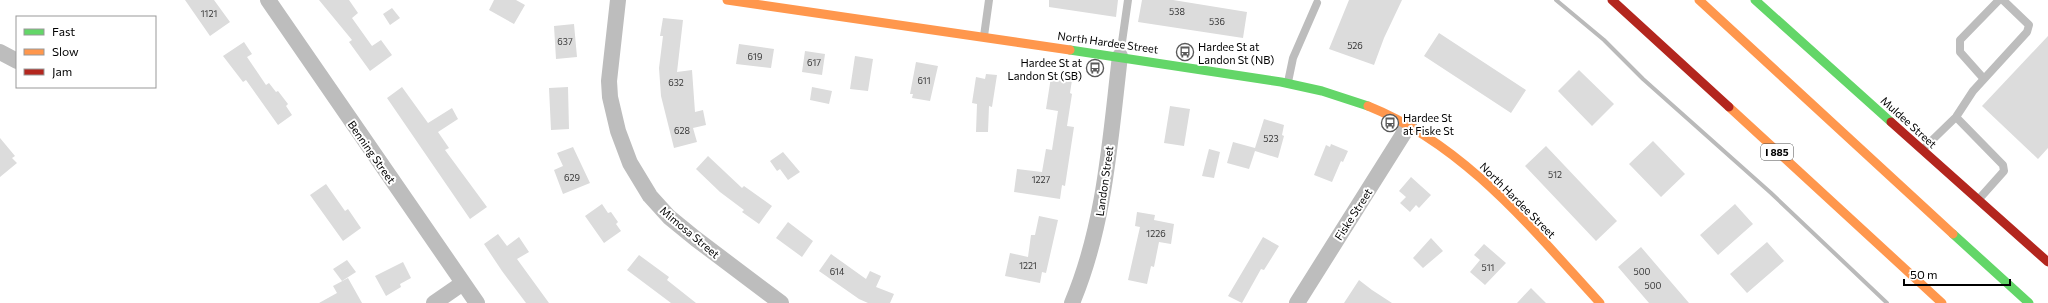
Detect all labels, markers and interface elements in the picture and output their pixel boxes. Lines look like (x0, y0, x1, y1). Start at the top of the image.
house number: 538 (1169, 6, 1185, 17)
house number: 1121 (201, 8, 217, 19)
legend (16, 16, 156, 88)
house number: 536 (1209, 16, 1225, 27)
text: Fast (52, 24, 75, 38)
street label: North Hardee Street (1057, 28, 1160, 56)
house number: 637 (557, 36, 573, 47)
place label: Hardee St at Landon St (NB) (1198, 40, 1274, 66)
house number: 526 (1347, 40, 1363, 51)
bus stop icon: Hardee St at Landon St (NB) (1175, 42, 1195, 62)
text: Slow (52, 44, 79, 58)
house number: 619 (748, 51, 762, 62)
place label: Hardee St at Landon St (SB) (1008, 56, 1082, 82)
house number: 617 (807, 57, 821, 68)
bus stop icon: Hardee St at Landon St (SB) (1085, 58, 1105, 78)
text: Jam (52, 64, 72, 79)
house number: 611 (917, 75, 931, 86)
house number: 632 (668, 77, 684, 88)
street label: Muldee Street (1878, 94, 1940, 151)
place label: Hardee St at Fiske St (1403, 111, 1454, 137)
bus stop icon: Hardee St at Fiske St (1380, 113, 1400, 133)
street label: Benning Street (346, 118, 399, 186)
house number: 628 (674, 125, 690, 136)
house number: 523 (1263, 133, 1279, 144)
road number: I 885 (1761, 144, 1793, 160)
street label: Landon Street (1093, 145, 1115, 217)
street label: North Hardee Street (1478, 160, 1559, 241)
house number: 512 (1548, 169, 1562, 180)
house number: 629 (564, 172, 580, 183)
house number: 1227 (1032, 174, 1051, 185)
street label: Fiske Street (1332, 185, 1375, 242)
street label: Mimosa Street (658, 203, 723, 261)
house number: 1226 (1146, 228, 1166, 239)
house number: 1221 (1019, 260, 1037, 271)
scale bar (1904, 261, 2010, 287)
house number: 511 (1482, 262, 1494, 273)
house number: 614 (830, 266, 845, 277)
house number: 500 (1634, 266, 1651, 277)
text: 50 m (1910, 267, 1938, 281)
house number: 500 (1645, 280, 1662, 291)

